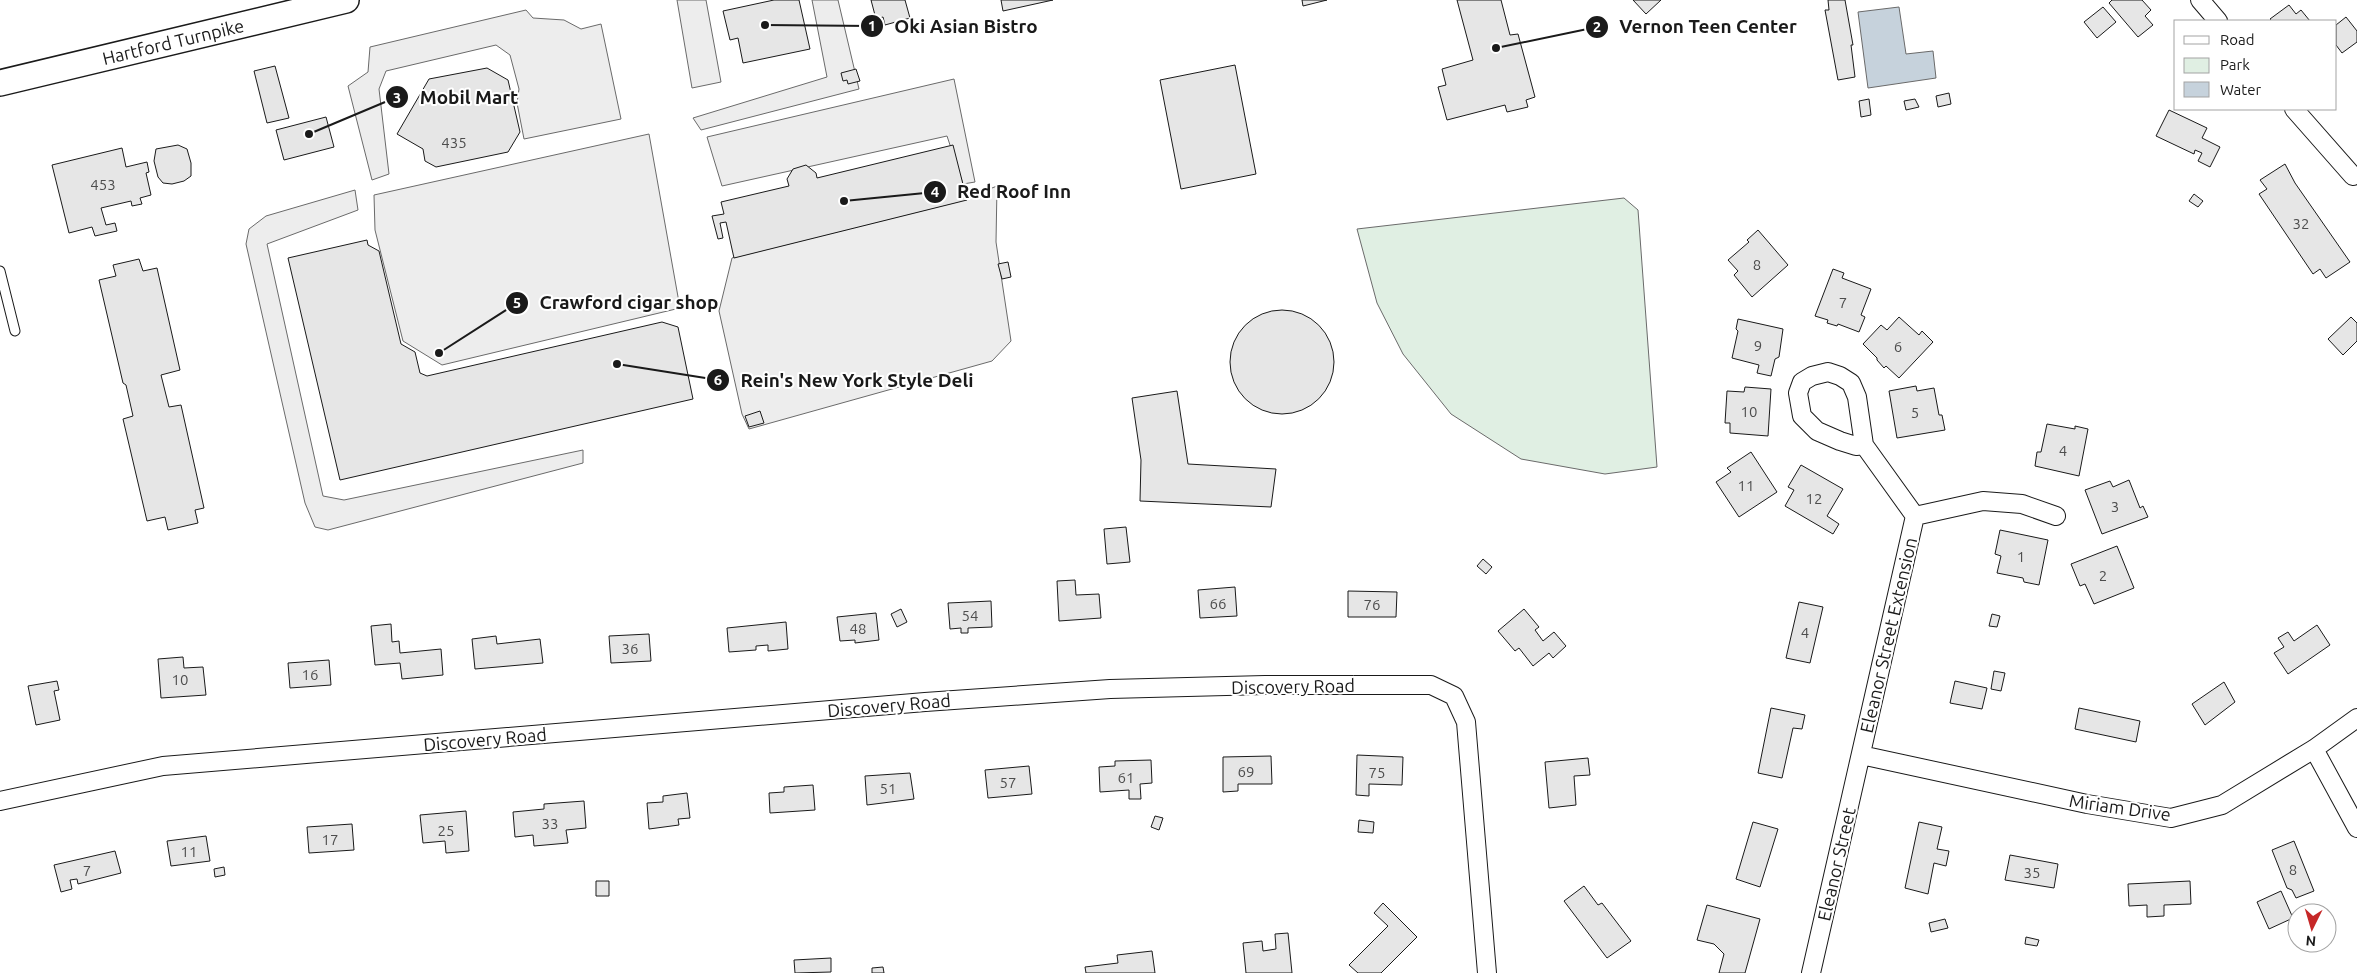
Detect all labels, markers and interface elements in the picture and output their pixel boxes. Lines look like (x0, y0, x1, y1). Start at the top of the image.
callout: Oki Asian Bistro (859, 9, 1048, 43)
callout: Vernon Teen Center (1585, 10, 1807, 44)
street label: Hartford Turnpike (100, 15, 246, 68)
text: Oki Asian Bistro (894, 15, 1038, 37)
text: Vernon Teen Center (1619, 15, 1797, 37)
text: 1 (868, 17, 876, 34)
text: 2 (1593, 18, 1601, 35)
legend (2174, 20, 2337, 110)
text: Road (2220, 31, 2255, 48)
text: Park (2220, 56, 2250, 73)
callout: Mobil Mart (384, 80, 528, 114)
text: Water (2220, 81, 2261, 98)
text: Mobil Mart (420, 86, 518, 108)
text: 3 (393, 89, 401, 106)
house number: 435 (441, 134, 467, 151)
callout: Red Roof Inn (922, 175, 1081, 209)
house number: 453 (90, 176, 116, 193)
text: Red Roof Inn (957, 180, 1071, 202)
text: 4 (931, 183, 939, 200)
house number: 32 (2293, 215, 2309, 232)
house number: 8 (1753, 256, 1761, 273)
callout: Crawford cigar shop (504, 286, 728, 320)
text: Crawford cigar shop (540, 291, 718, 313)
text: 5 (513, 294, 521, 311)
house number: 7 (1839, 294, 1847, 311)
house number: 9 (1754, 337, 1762, 354)
house number: 6 (1894, 338, 1902, 355)
callout: Rein's New York Style Deli (705, 363, 984, 397)
text: Rein's New York Style Deli (740, 369, 974, 391)
text: 6 (714, 371, 722, 388)
house number: 10 (1741, 403, 1757, 420)
house number: 5 (1911, 404, 1919, 421)
house number: 4 (2059, 442, 2067, 459)
house number: 11 (1738, 477, 1754, 494)
house number: 12 (1806, 490, 1822, 507)
house number: 3 (2111, 498, 2119, 515)
street label: Eleanor Street Extension (1856, 535, 1920, 735)
house number: 1 (2017, 548, 2025, 565)
house number: 2 (2099, 567, 2107, 584)
house number: 66 (1210, 595, 1226, 612)
house number: 76 (1364, 596, 1380, 613)
house number: 54 (962, 607, 978, 624)
house number: 48 (850, 620, 866, 637)
house number: 4 (1801, 624, 1809, 641)
house number: 36 (622, 640, 638, 657)
house number: 16 (302, 666, 318, 683)
house number: 10 (172, 671, 188, 688)
street label: Discovery Road (1231, 675, 1355, 697)
street label: Discovery Road (826, 690, 952, 720)
street label: Discovery Road (422, 724, 548, 754)
house number: 69 (1238, 763, 1254, 780)
house number: 75 (1369, 764, 1385, 781)
house number: 61 (1118, 769, 1134, 786)
house number: 57 (1000, 774, 1016, 791)
house number: 51 (880, 780, 896, 797)
street label: Miriam Drive (2068, 790, 2172, 824)
street label: Eleanor Street (1813, 805, 1859, 923)
house number: 33 (542, 815, 558, 832)
house number: 25 (438, 822, 454, 839)
house number: 17 (322, 831, 338, 848)
house number: 11 (181, 843, 197, 860)
house number: 8 (2289, 861, 2297, 878)
house number: 7 (83, 862, 91, 879)
house number: 35 (2024, 864, 2040, 881)
north arrow (2287, 903, 2337, 953)
text: N (2305, 933, 2317, 949)

